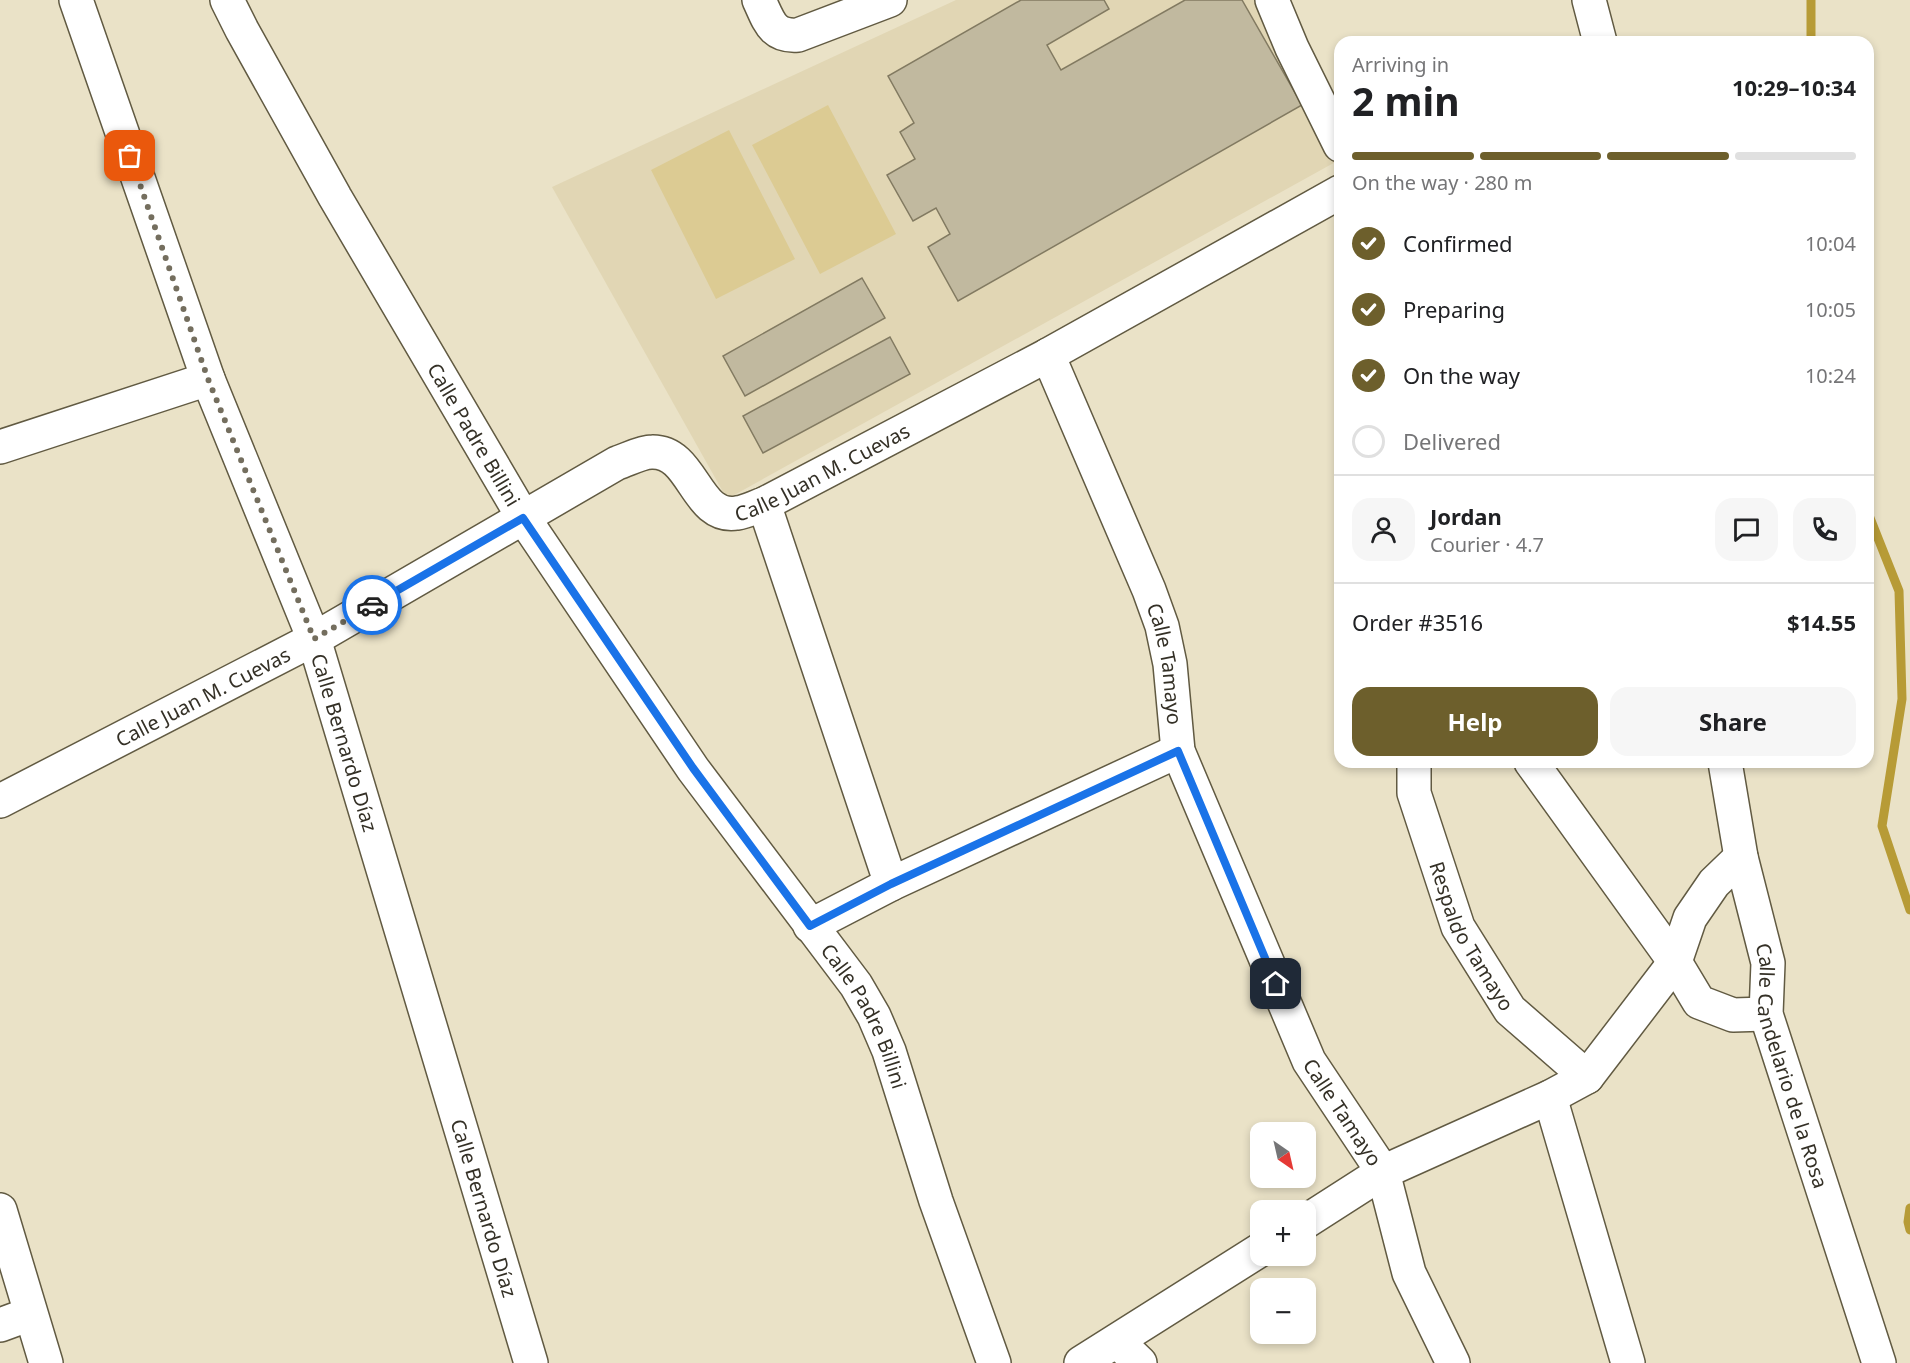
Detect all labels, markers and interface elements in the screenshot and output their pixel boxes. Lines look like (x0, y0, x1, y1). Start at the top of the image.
text: Arriving in (1352, 51, 1449, 78)
text: 10:29–10:34 (1732, 72, 1856, 102)
text: 2 min (1352, 74, 1459, 127)
pin (104, 130, 155, 181)
icon: bag (113, 139, 146, 172)
text: On the way · 280 m (1352, 169, 1532, 196)
icon: check (1352, 227, 1385, 260)
text: Confirmed (1403, 228, 1513, 258)
text: 10:04 (1805, 230, 1856, 257)
icon: check (1352, 293, 1385, 326)
text: Preparing (1403, 294, 1505, 324)
text: 10:05 (1805, 296, 1856, 323)
street label: Calle Padre Billini (422, 358, 527, 511)
icon: check (1352, 359, 1385, 392)
text: On the way (1403, 360, 1520, 390)
text: 10:24 (1805, 362, 1856, 389)
street label: Calle Juan M. Cuevas (732, 417, 914, 527)
text: Delivered (1403, 426, 1501, 456)
button: person (1352, 498, 1415, 561)
button: chat (1715, 498, 1778, 561)
button: phone (1793, 498, 1856, 561)
text: Jordan (1430, 501, 1502, 531)
text: Courier · 4.7 (1430, 531, 1544, 558)
courier (342, 575, 402, 635)
icon: car (356, 589, 389, 622)
street label: Calle Tamayo (1141, 599, 1189, 726)
text: Order #3516 (1352, 607, 1483, 637)
text: $14.55 (1787, 607, 1856, 637)
street label: Calle Juan M. Cuevas (111, 640, 295, 753)
street label: Calle Bernardo Díaz (306, 650, 384, 835)
button: Help (1352, 687, 1598, 756)
button: Share (1610, 687, 1856, 756)
street label: Respaldo Tamayo (1424, 858, 1521, 1016)
street label: Calle Padre Billini (815, 937, 913, 1092)
street label: Calle Candelario de la Rosa (1750, 940, 1835, 1191)
pin (1250, 958, 1301, 1009)
icon: home (1259, 967, 1292, 1000)
street label: Calle Tamayo (1297, 1053, 1388, 1171)
street label: Calle Bernardo Díaz (445, 1116, 524, 1300)
north arrow (1250, 1122, 1316, 1188)
map controls (1250, 1122, 1316, 1344)
button: + (1250, 1200, 1316, 1266)
button: − (1250, 1278, 1316, 1344)

